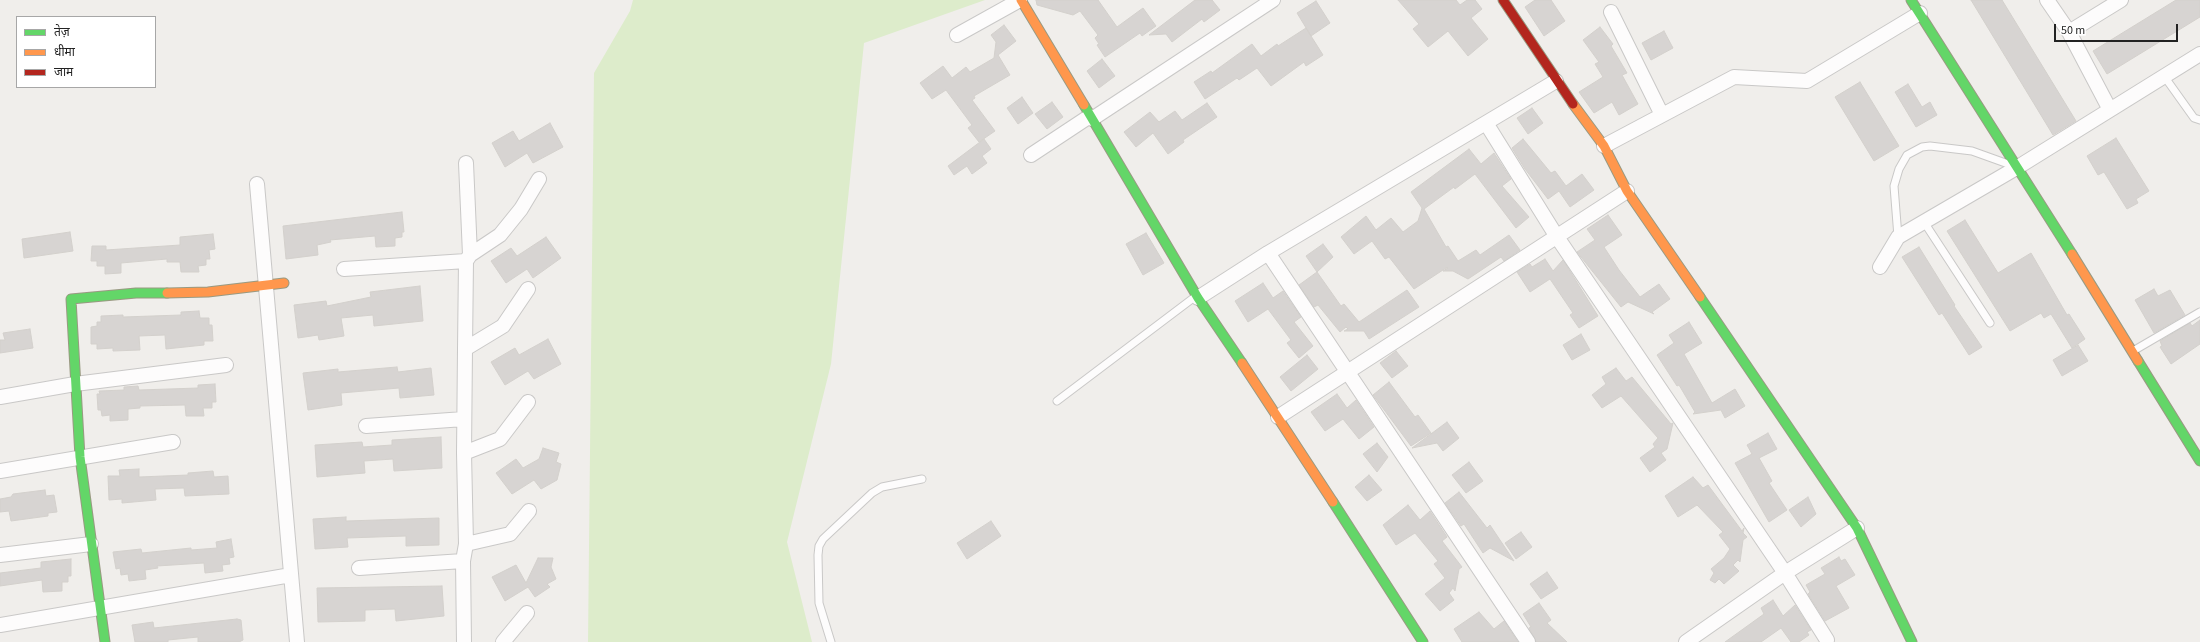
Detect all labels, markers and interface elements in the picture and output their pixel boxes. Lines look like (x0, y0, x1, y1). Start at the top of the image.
legend (16, 16, 156, 88)
scale bar (2056, 16, 2180, 42)
text: 50 m (2061, 22, 2085, 39)
text: तेज़ (54, 24, 70, 41)
text: धीमा (54, 44, 75, 61)
text: जाम (54, 64, 73, 81)

